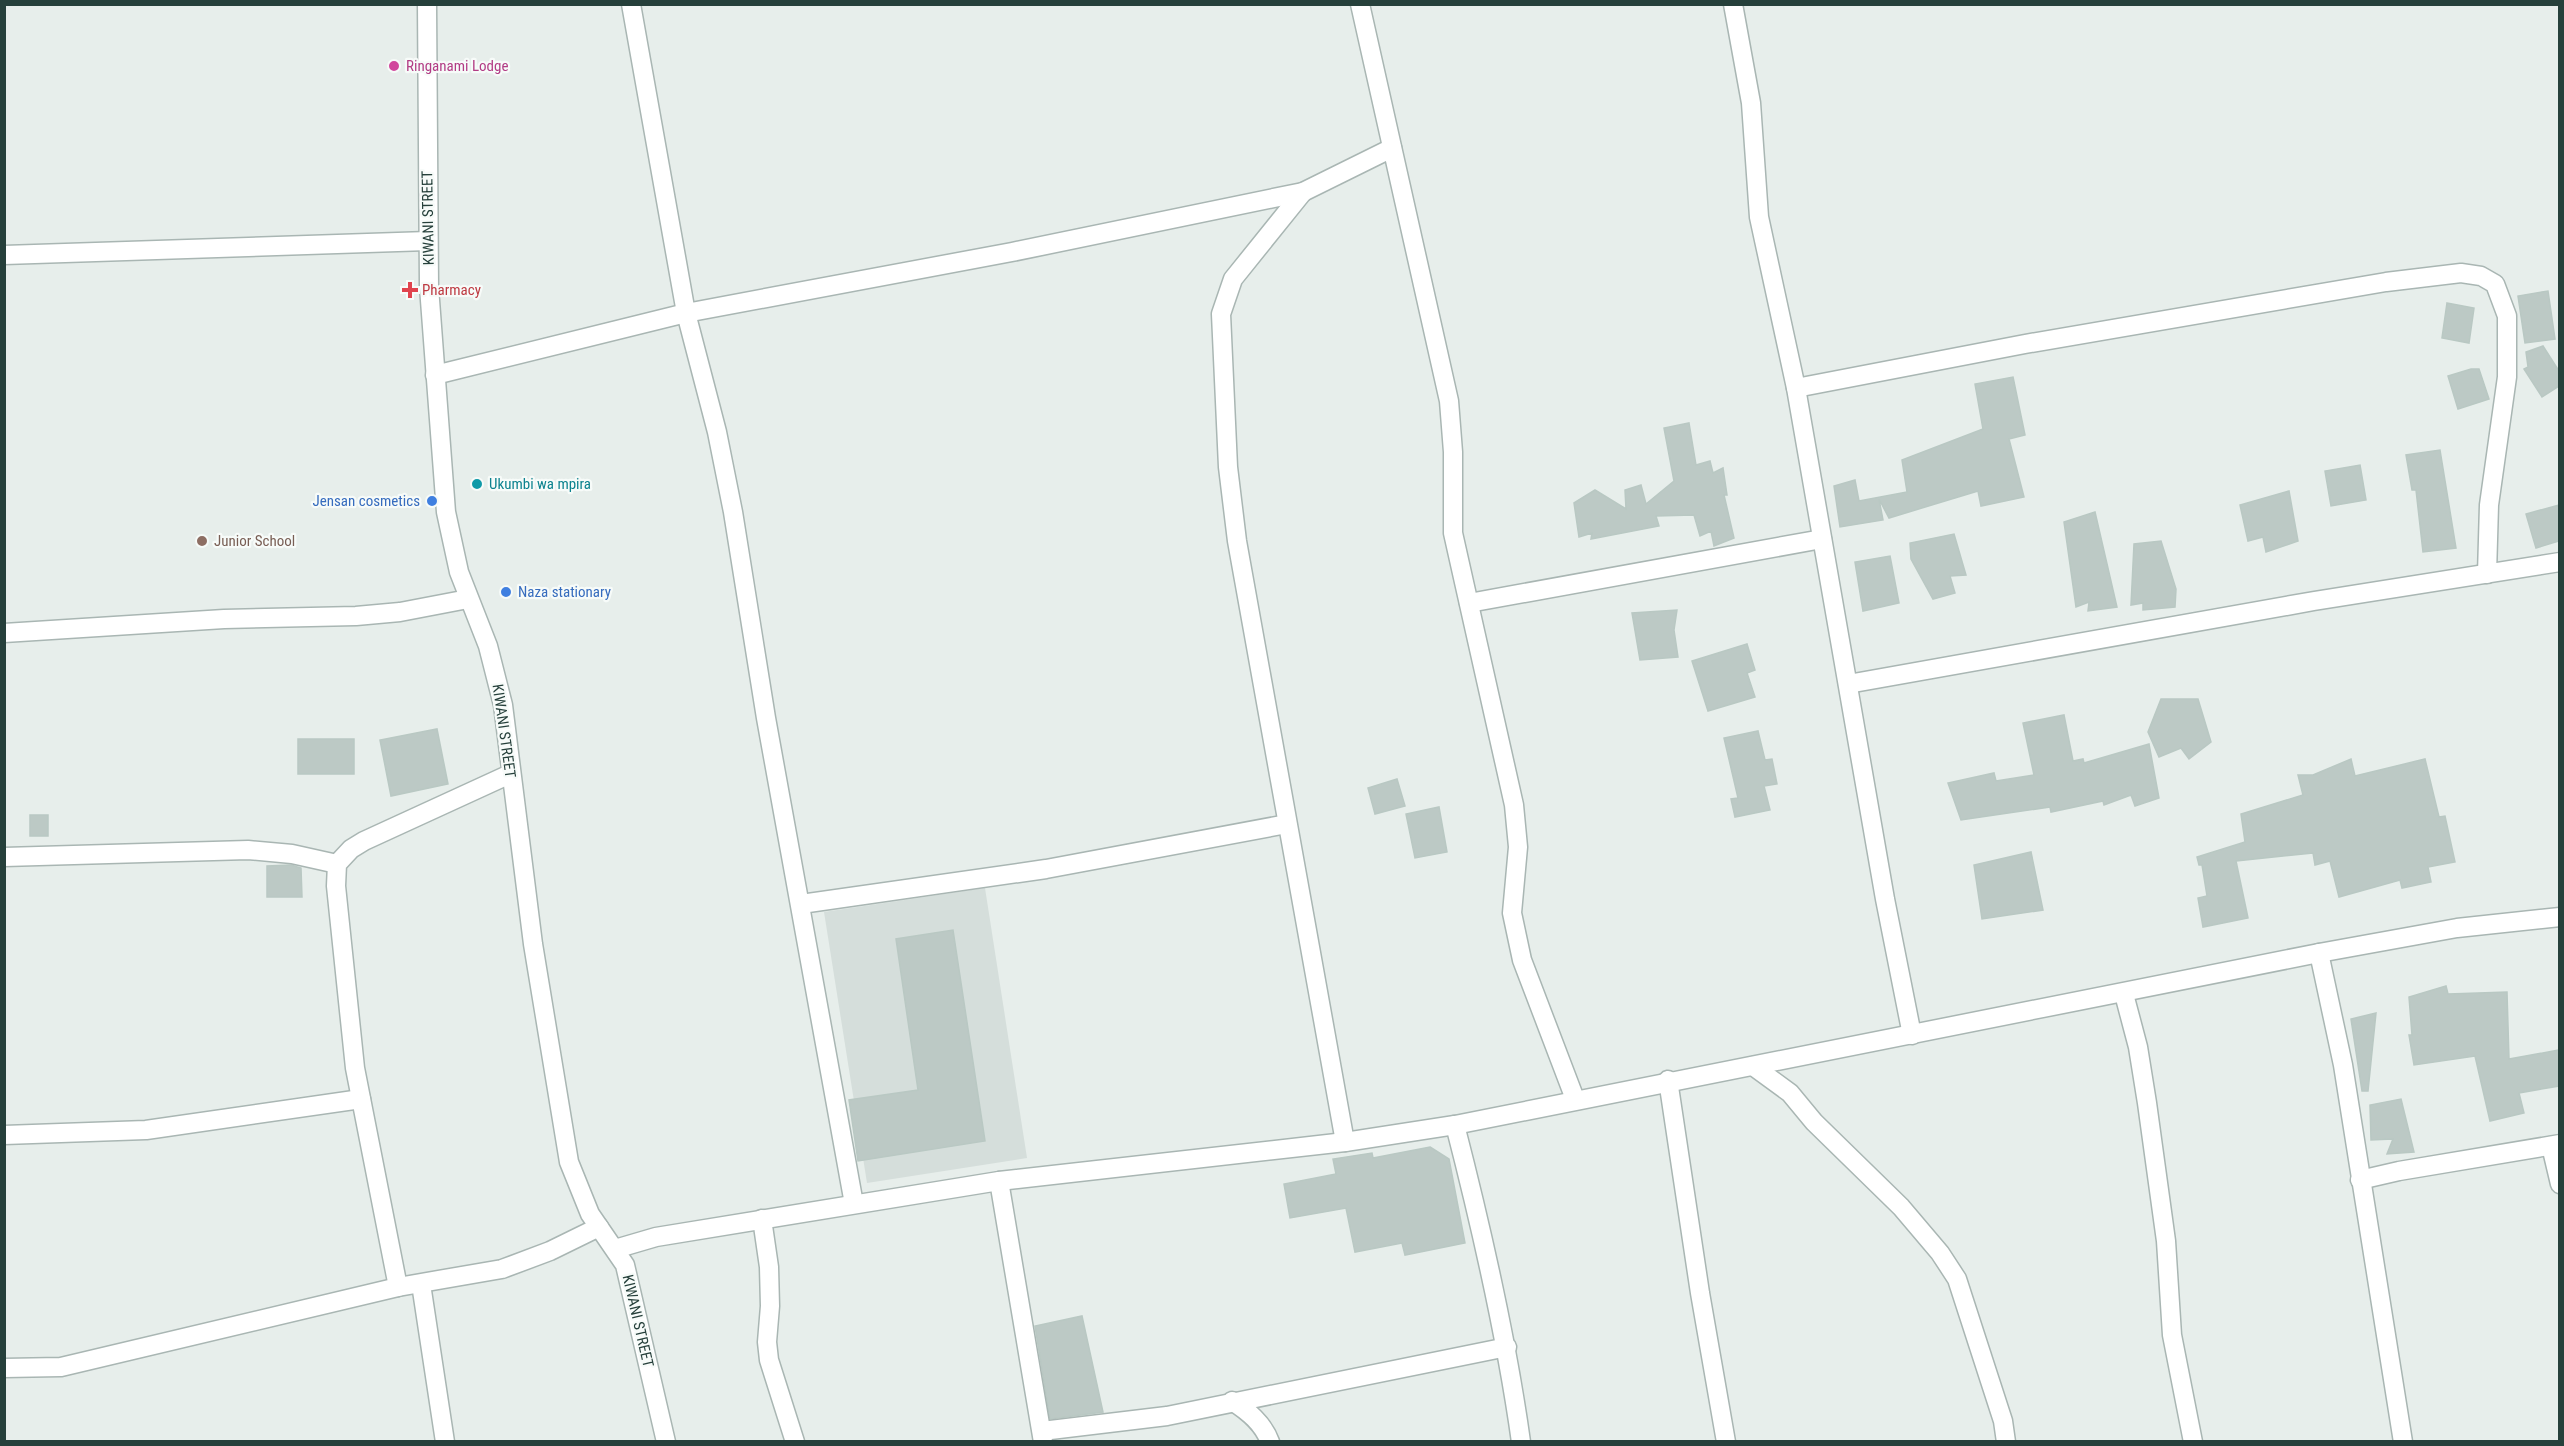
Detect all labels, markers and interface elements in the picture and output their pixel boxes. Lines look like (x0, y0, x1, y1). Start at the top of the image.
place label: Ringanami Lodge (406, 57, 508, 75)
marker: Ringanami Lodge (387, 59, 401, 73)
street label: KIWANI STREET (418, 170, 438, 265)
place label: Pharmacy (422, 281, 481, 299)
marker: Pharmacy (403, 283, 417, 297)
place label: Ukumbi wa mpira (489, 475, 591, 493)
marker: Ukumbi wa mpira (470, 477, 484, 491)
place label: Jensan cosmetics (312, 492, 420, 510)
marker: Jensan cosmetics (425, 494, 439, 508)
place label: Junior School (214, 532, 295, 550)
marker: Junior School (195, 534, 209, 548)
place label: Naza stationary (518, 583, 611, 601)
marker: Naza stationary (499, 585, 513, 599)
street label: KIWANI STREET (489, 683, 520, 779)
street label: KIWANI STREET (619, 1273, 657, 1369)

